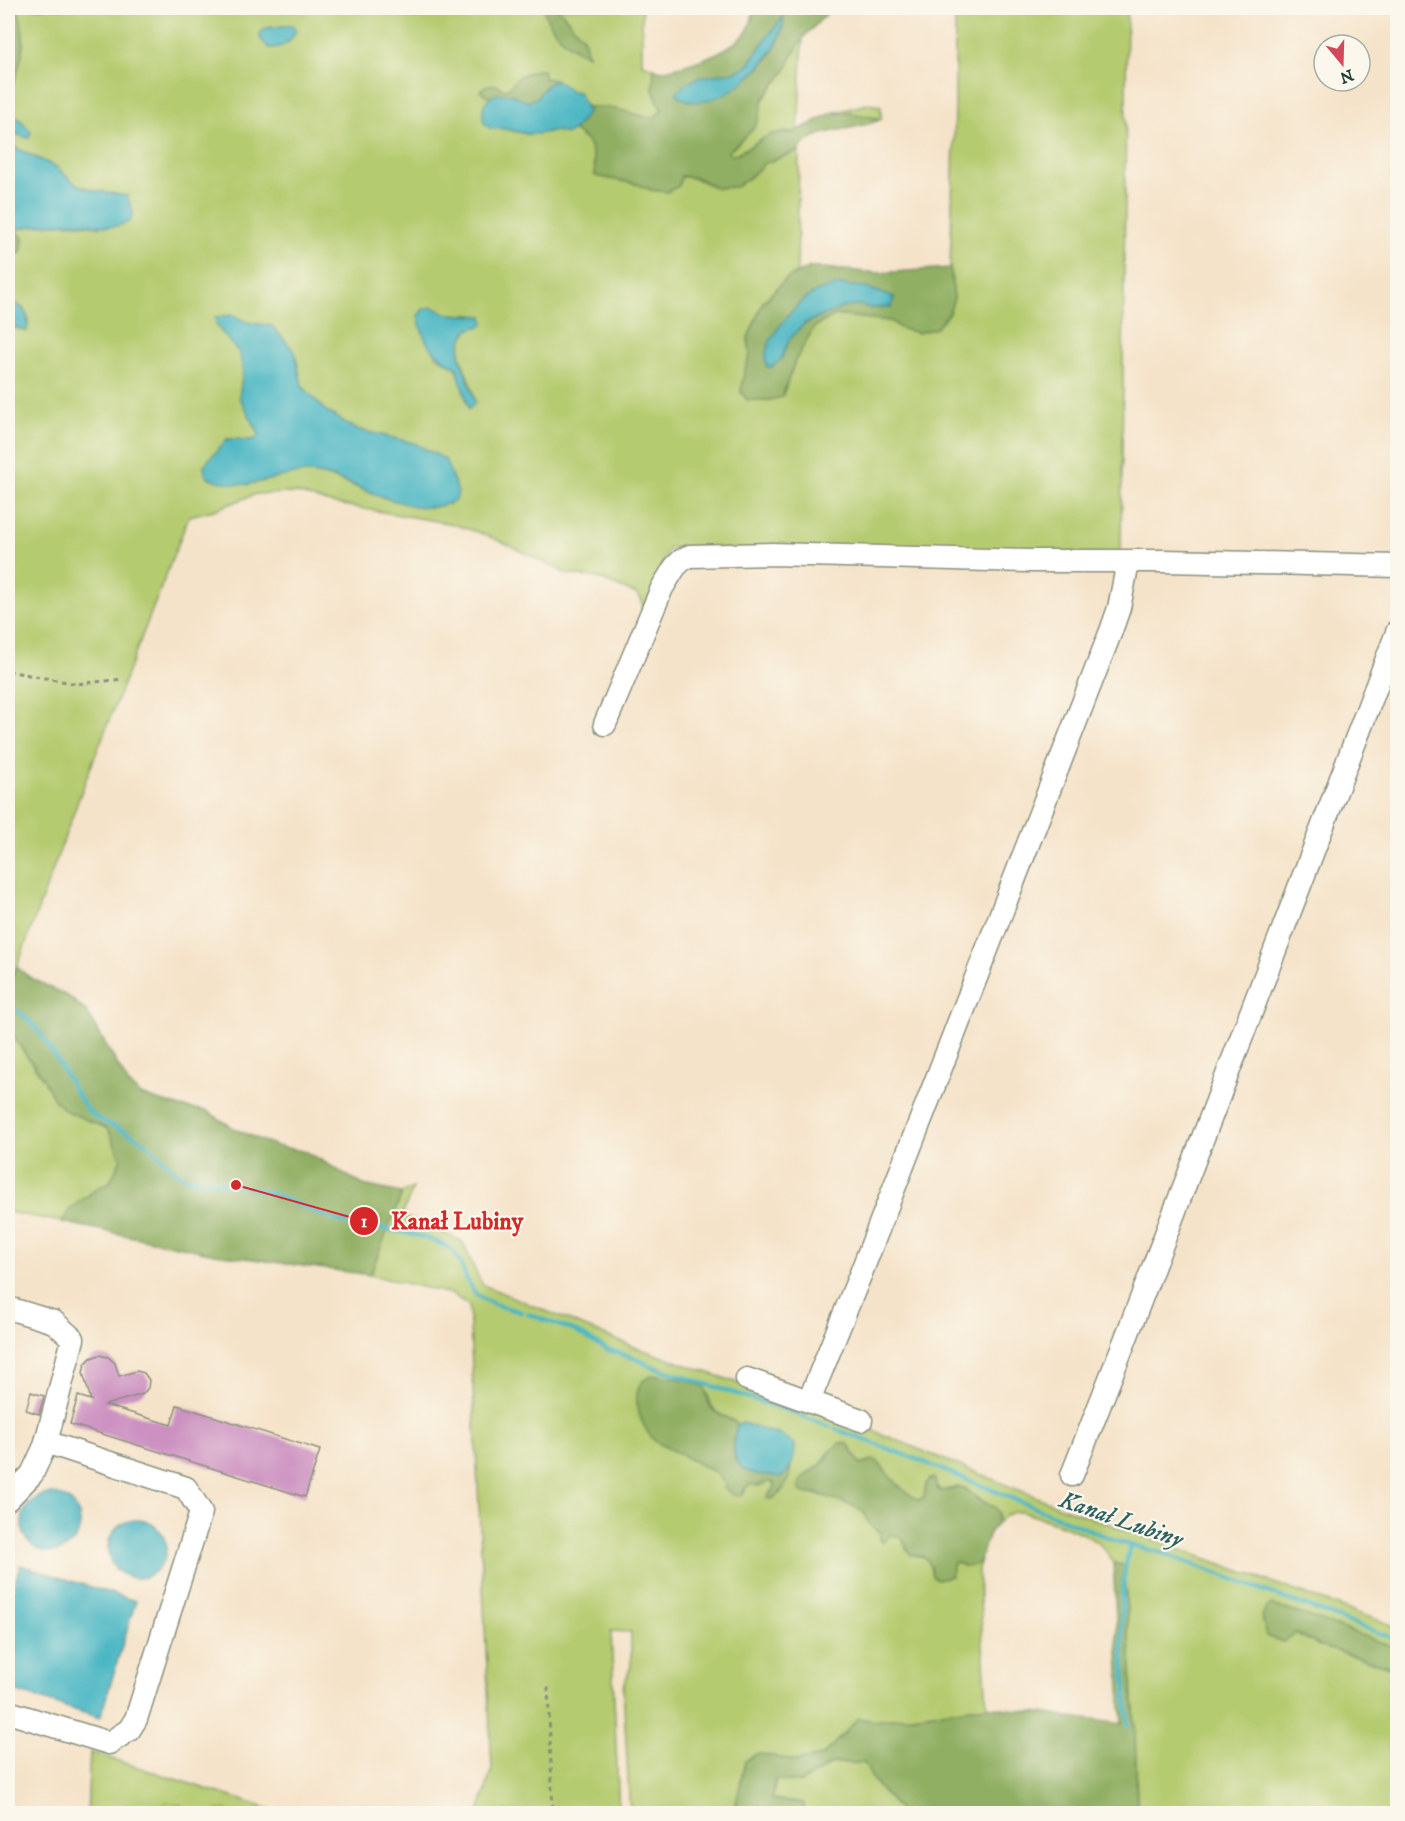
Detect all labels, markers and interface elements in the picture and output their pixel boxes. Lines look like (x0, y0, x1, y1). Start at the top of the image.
north arrow (1312, 33, 1372, 93)
text: N (1337, 65, 1356, 88)
callout: Kanał Lubiny (349, 1200, 535, 1242)
text: Kanał Lubiny (391, 1207, 524, 1237)
text: 1 (361, 1211, 368, 1233)
water label: Kanał Lubiny (1054, 1485, 1188, 1556)

